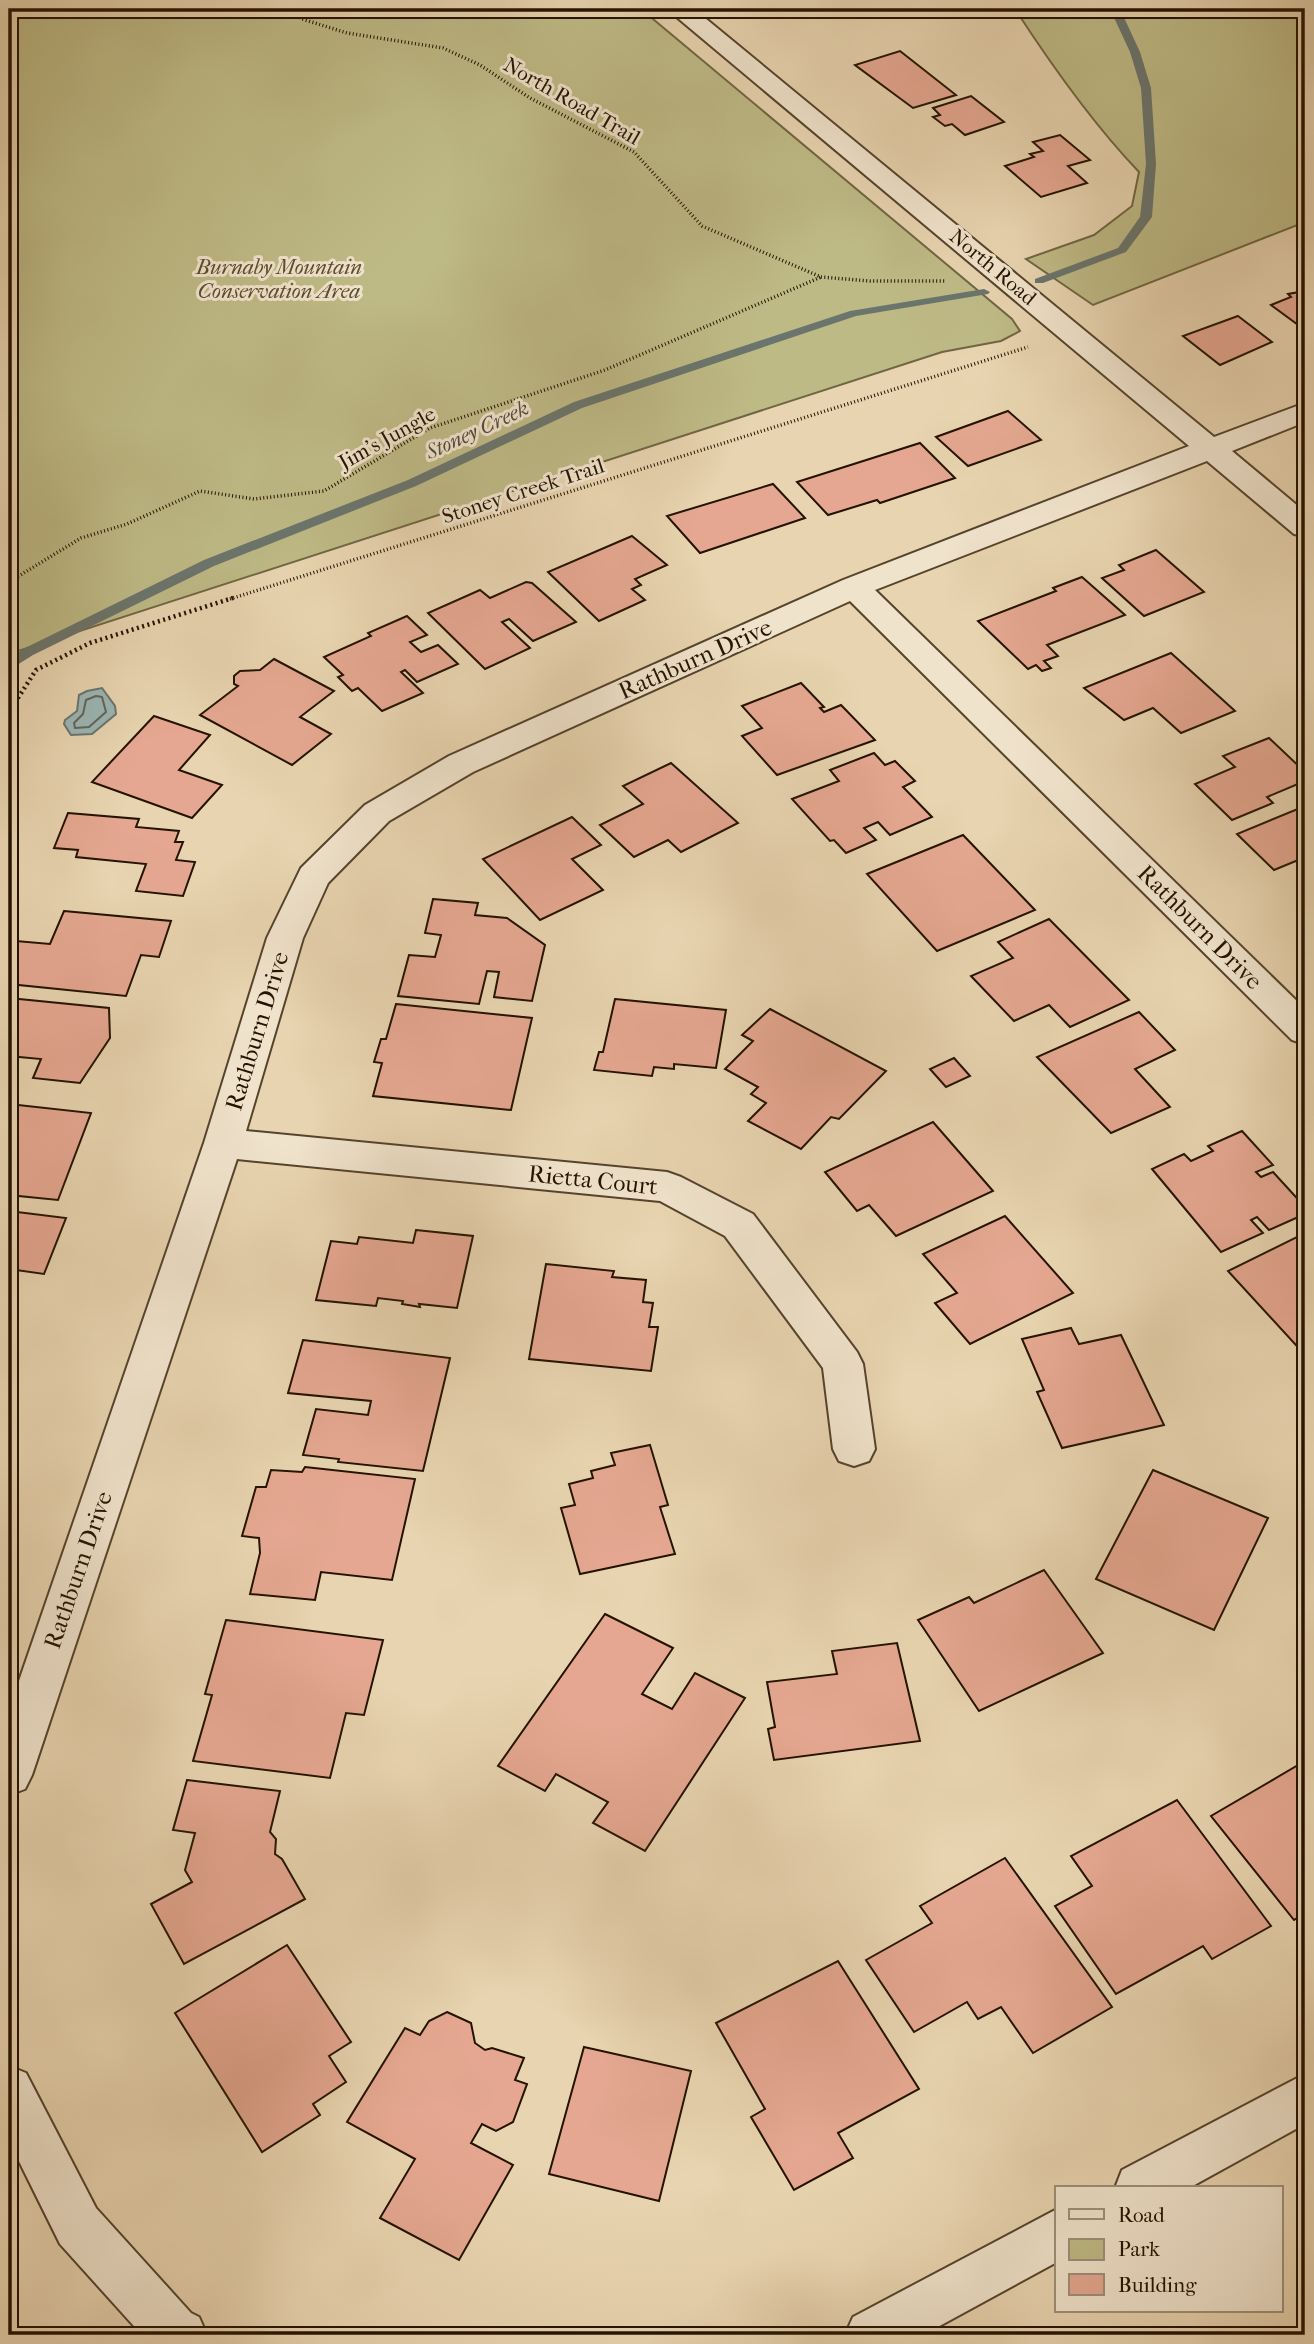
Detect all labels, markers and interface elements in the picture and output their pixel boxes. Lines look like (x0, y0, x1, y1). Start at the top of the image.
street label: North Road Trail (500, 52, 645, 150)
street label: North Road (945, 224, 1042, 311)
park label: Burnaby Mountain Conservation Area (195, 255, 362, 303)
water label: Stoney Creek (421, 396, 532, 465)
street label: Jim's Jungle (333, 402, 439, 475)
street label: Stoney Creek Trail (439, 453, 607, 529)
street label: Rathburn Drive (614, 613, 776, 705)
street label: Rathburn Drive (1132, 859, 1268, 995)
street label: Rathburn Drive (220, 948, 295, 1114)
street label: Rietta Court (527, 1159, 660, 1201)
street label: Rathburn Drive (38, 1487, 118, 1652)
legend (1055, 2186, 1282, 2312)
text: Road (1118, 2203, 1165, 2227)
text: Park (1118, 2237, 1160, 2261)
text: Building (1118, 2273, 1197, 2297)

